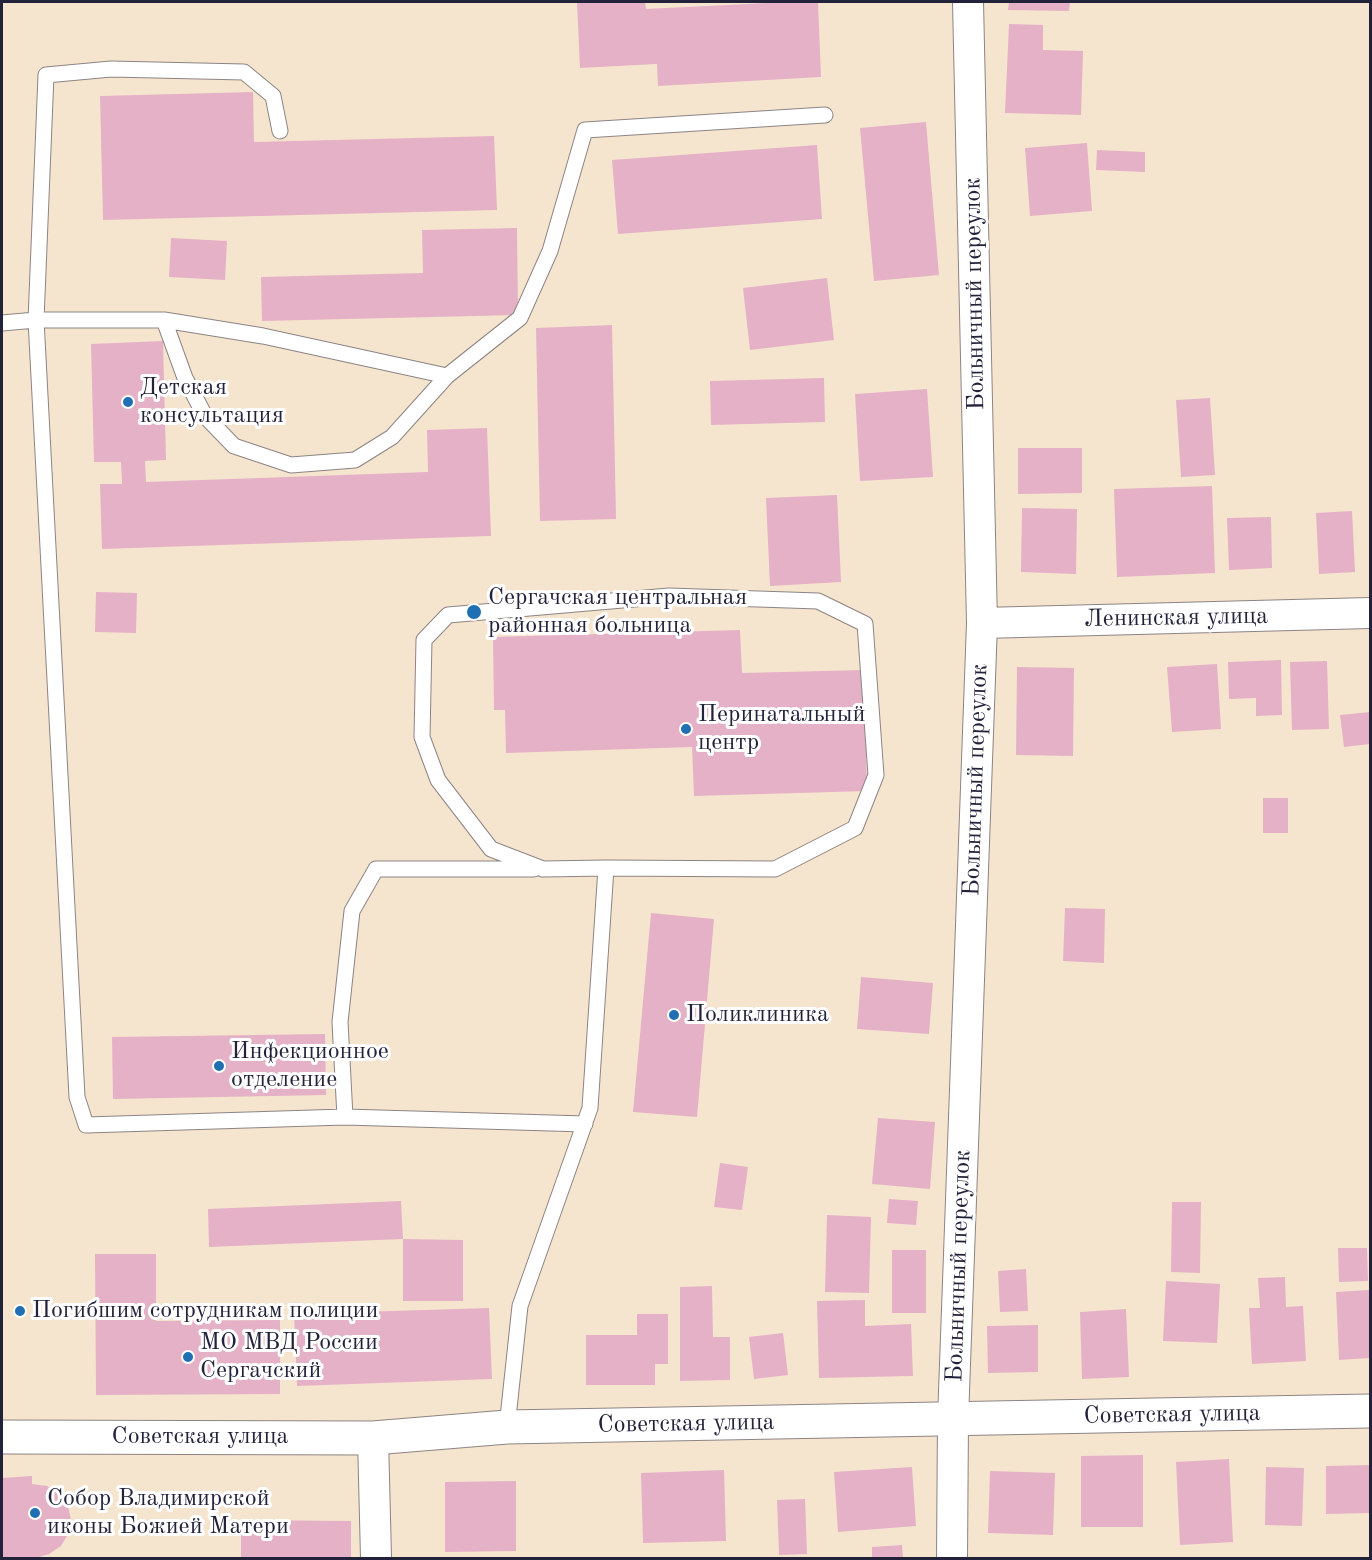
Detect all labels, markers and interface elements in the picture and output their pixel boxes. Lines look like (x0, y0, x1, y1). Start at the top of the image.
street label: Больничный переулок (959, 177, 991, 411)
place label: Детская консультация (140, 374, 284, 430)
marker: Детская консультация (121, 395, 135, 409)
place label: Сергачская центральная районная больница (488, 584, 747, 640)
street label: Ленинская улица (1084, 602, 1268, 634)
marker: Сергачская центральная районная больница (465, 603, 483, 621)
street label: Больничный переулок (958, 663, 994, 897)
place label: Перинатальный центр (698, 701, 865, 757)
marker: Перинатальный центр (679, 722, 693, 736)
place label: Поликлиника (686, 1001, 829, 1029)
marker: Поликлиника (667, 1008, 681, 1022)
place label: Инфекционное отделение (231, 1038, 389, 1094)
marker: Инфекционное отделение (212, 1059, 226, 1073)
street label: Больничный переулок (941, 1149, 977, 1383)
place label: Погибшим сотрудникам полиции (32, 1297, 378, 1325)
marker: Погибшим сотрудникам полиции (13, 1304, 27, 1318)
place label: МО МВД России Сергачский (200, 1329, 378, 1385)
marker: МО МВД России Сергачский (181, 1350, 195, 1364)
street label: Советская улица (1083, 1399, 1261, 1431)
street label: Советская улица (597, 1408, 775, 1440)
street label: Советская улица (112, 1423, 288, 1451)
place label: Собор Владимирской иконы Божией Матери (47, 1485, 289, 1541)
marker: Собор Владимирской иконы Божией Матери (28, 1506, 42, 1520)

